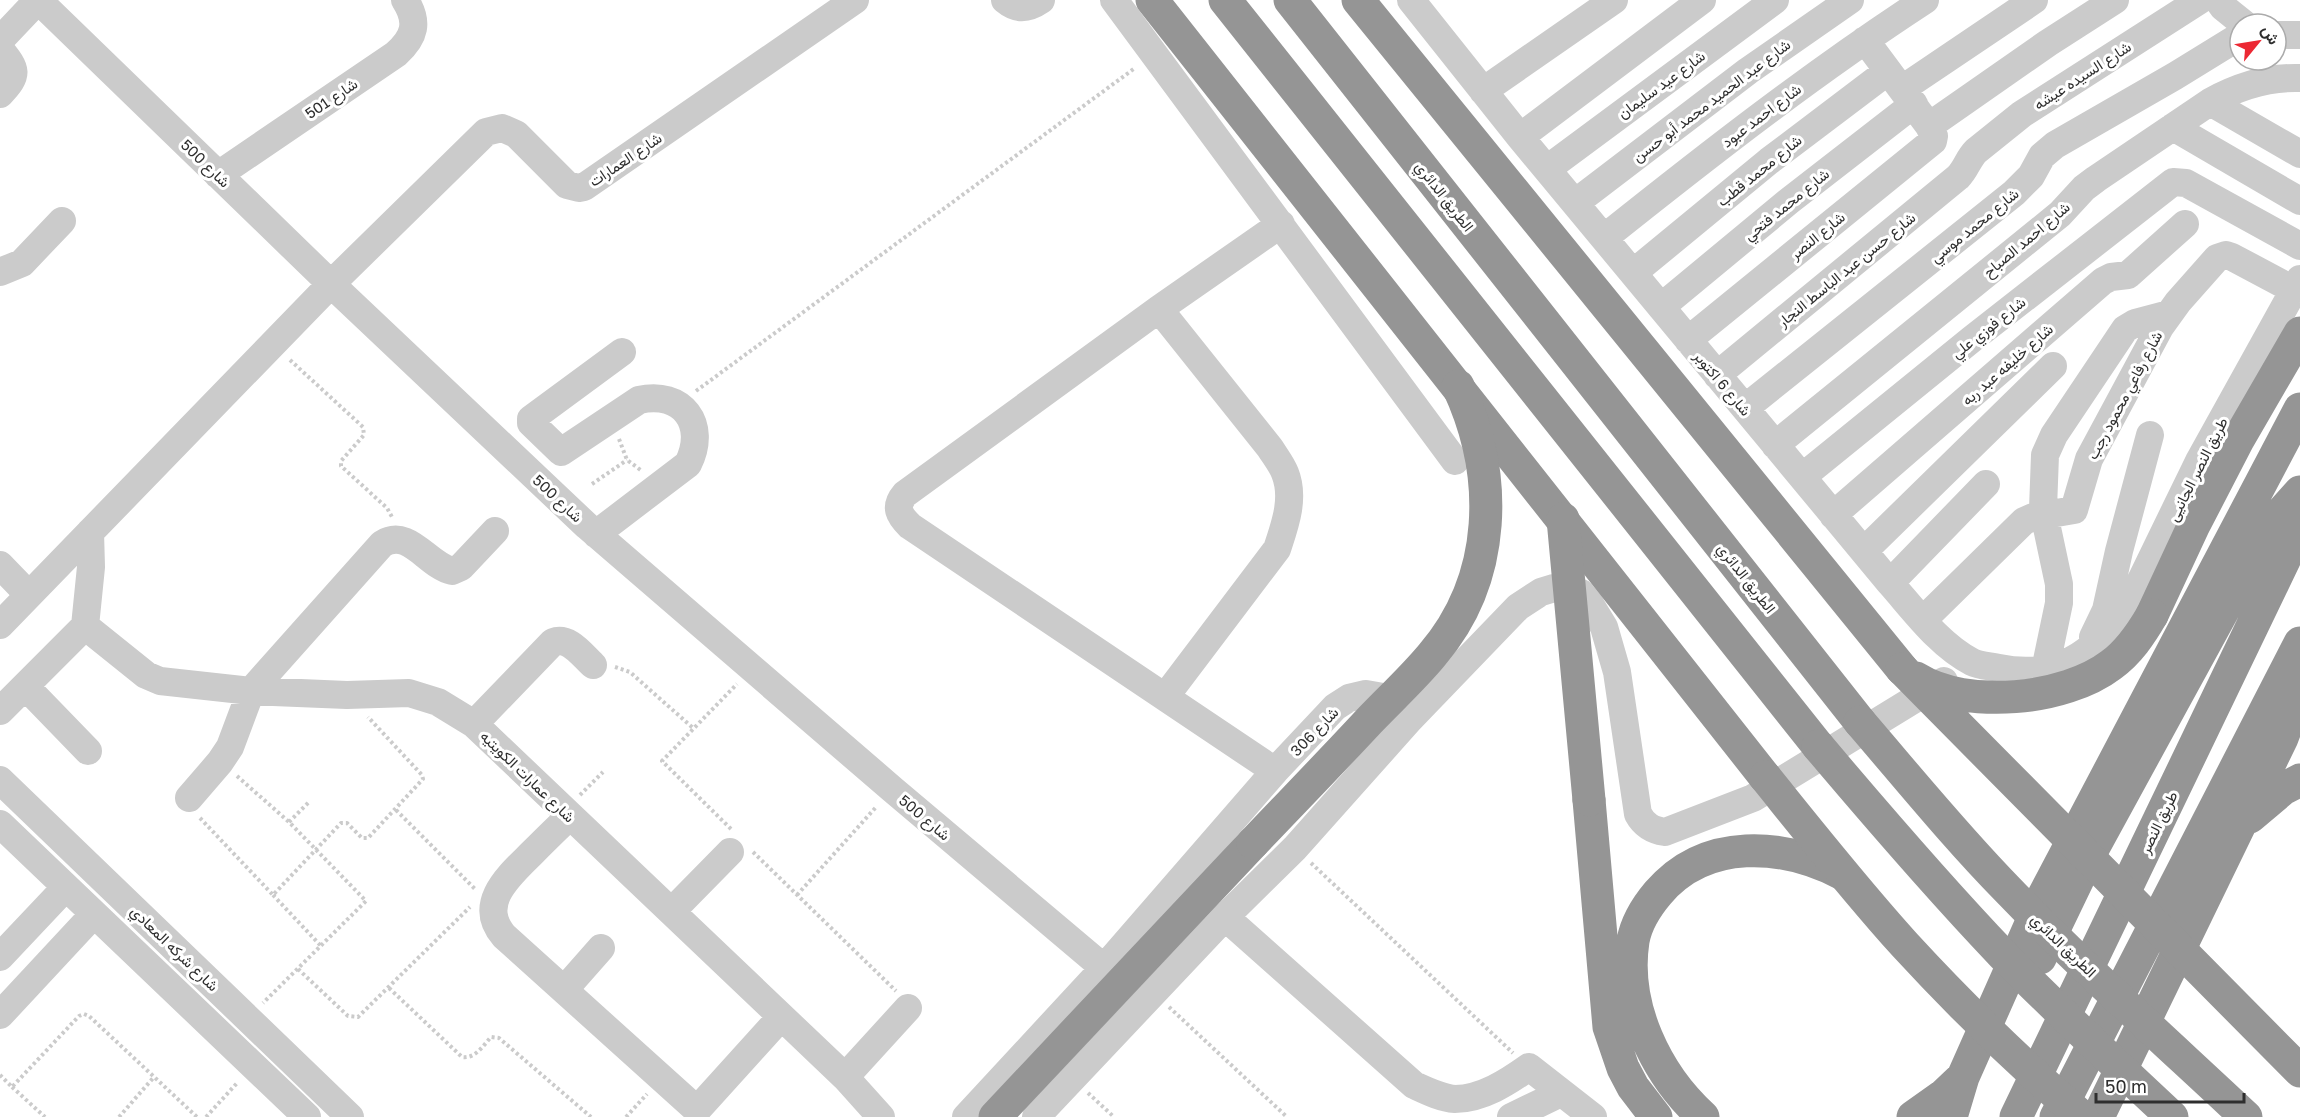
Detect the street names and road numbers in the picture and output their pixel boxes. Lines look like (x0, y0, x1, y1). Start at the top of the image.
street label: شارع عبد الحميد محمد أبو حسن (1629, 35, 1795, 168)
street label: شارع السيده عيشه (2030, 37, 2136, 116)
street label: شارع عيد سليمان (1614, 46, 1710, 124)
street label: شارع 501 (301, 74, 362, 125)
street label: شارع احمد عبود (1718, 79, 1806, 153)
street label: شارع العمارات (585, 128, 666, 192)
street label: شارع محمد قطب (1713, 130, 1807, 212)
street label: شارع 500 (176, 135, 234, 193)
street label: الطريق الدائري (1408, 157, 1478, 238)
street label: شارع محمد فتحي (1740, 164, 1836, 248)
street label: شارع محمد موسي (1926, 184, 2025, 270)
street label: شارع احمد الصباح (1979, 197, 2075, 283)
street label: شارع النصر (1785, 207, 1850, 266)
street label: شارع حسن عبد الباسط النجار (1773, 208, 1921, 333)
street label: شارع فوزي علي (1947, 292, 2032, 366)
street label: شارع خليفه عبد ربه (1958, 319, 2058, 411)
street label: شارع رفاعي محمود رجب (2083, 328, 2170, 464)
street label: شارع 6 اكتوبر (1688, 346, 1755, 421)
street label: طريق النصر الجانيى (2163, 414, 2233, 525)
street label: شارع 500 (527, 471, 587, 528)
street label: الطريق الدائري (1710, 539, 1780, 620)
street label: شارع 306 (1286, 703, 1344, 761)
street label: شارع عمارات الكويتيه (475, 726, 579, 828)
street label: طريق النصر (2135, 788, 2183, 858)
street label: شارع 500 (894, 790, 954, 846)
street label: شارع شركه المعادي (124, 902, 223, 998)
street label: الطريق الدائري (2024, 909, 2100, 984)

